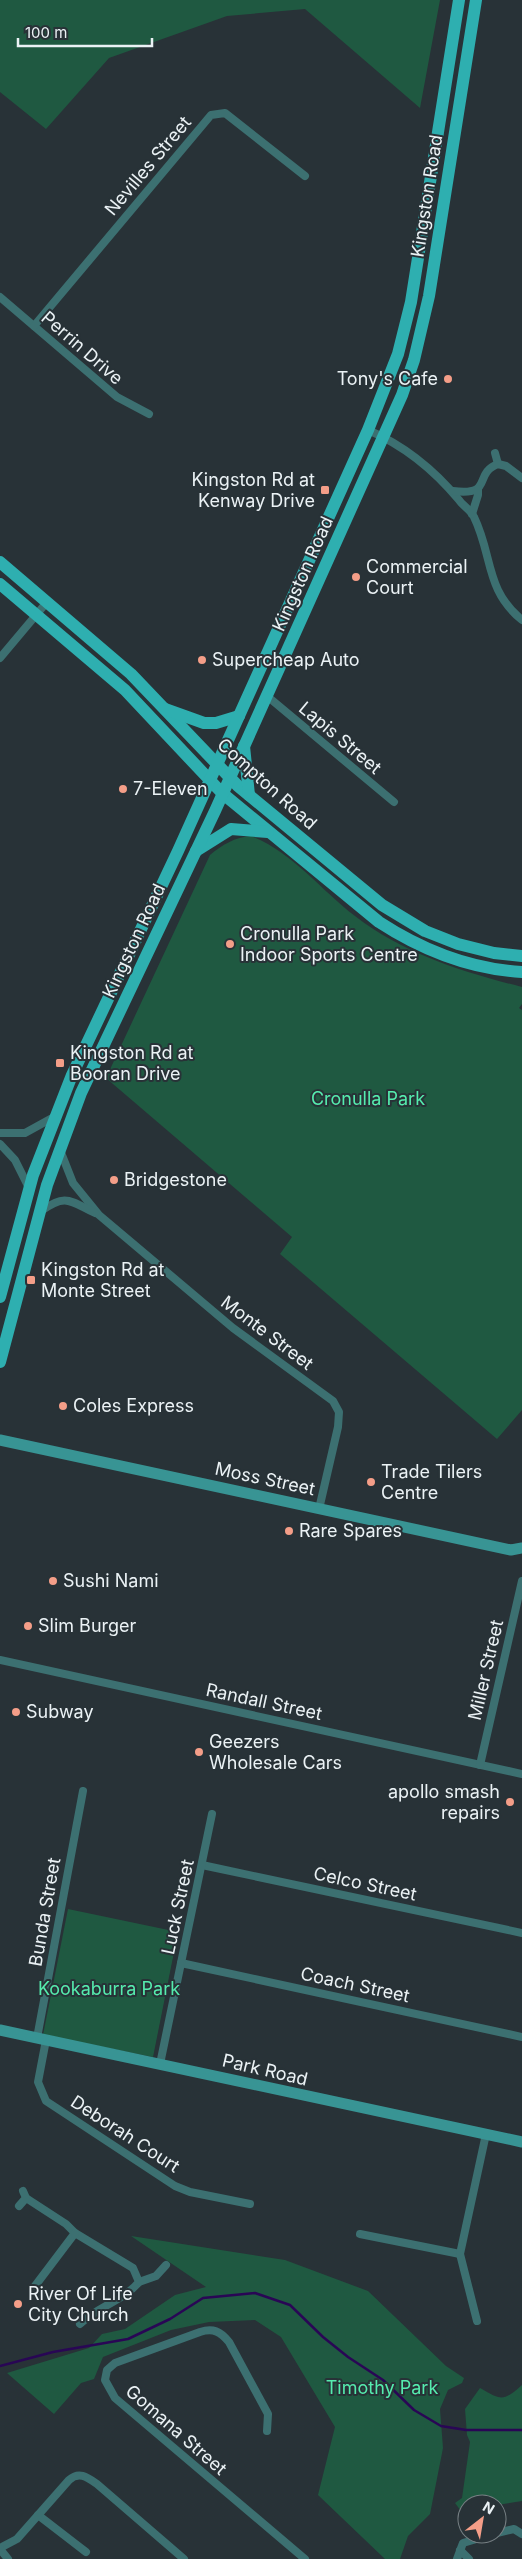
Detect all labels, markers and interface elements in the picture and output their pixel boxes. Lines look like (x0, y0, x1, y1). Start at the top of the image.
scale bar (18, 15, 151, 47)
text: 100 m (25, 23, 67, 42)
street label: Nevilles Street (100, 112, 195, 219)
street label: Kingston Road (406, 133, 447, 259)
street label: Perrin Drive (37, 307, 127, 389)
place label: Tony's Cafe (337, 368, 438, 389)
marker: Tony's Cafe (442, 373, 454, 385)
place label: Kingston Rd at Kenway Drive (191, 469, 315, 511)
marker: Kingston Rd at Kenway Drive (319, 484, 331, 496)
street label: Kingston Road (268, 513, 337, 634)
place label: Commercial Court (366, 556, 468, 598)
marker: Commercial Court (350, 571, 362, 583)
place label: Supercheap Auto (212, 649, 360, 670)
marker: Supercheap Auto (196, 654, 208, 666)
street label: Lapis Street (295, 697, 386, 778)
street label: Compton Road (213, 734, 321, 834)
place label: 7-Eleven (133, 778, 208, 799)
marker: 7-Eleven (117, 783, 129, 795)
street label: Kingston Road (98, 880, 169, 1001)
place label: Cronulla Park Indoor Sports Centre (240, 923, 418, 965)
marker: Cronulla Park Indoor Sports Centre (224, 938, 236, 950)
place label: Kingston Rd at Booran Drive (70, 1042, 194, 1084)
marker: Kingston Rd at Booran Drive (54, 1057, 66, 1069)
park label: Cronulla Park (311, 1088, 425, 1109)
place label: Bridgestone (124, 1169, 227, 1190)
marker: Bridgestone (108, 1174, 120, 1186)
place label: Kingston Rd at Monte Street (41, 1259, 165, 1301)
marker: Kingston Rd at Monte Street (25, 1274, 37, 1286)
street label: Monte Street (217, 1291, 318, 1374)
place label: Coles Express (73, 1395, 194, 1416)
marker: Coles Express (57, 1400, 69, 1412)
street label: Moss Street (213, 1458, 317, 1499)
place label: Trade Tilers Centre (381, 1461, 482, 1503)
marker: Trade Tilers Centre (365, 1476, 377, 1488)
place label: Rare Spares (299, 1520, 402, 1541)
marker: Rare Spares (283, 1525, 295, 1537)
place label: Sushi Nami (63, 1570, 159, 1591)
marker: Sushi Nami (47, 1575, 59, 1587)
place label: Slim Burger (38, 1615, 137, 1636)
street label: Miller Street (464, 1618, 507, 1722)
marker: Slim Burger (22, 1620, 34, 1632)
street label: Randall Street (204, 1679, 324, 1724)
place label: Subway (26, 1701, 94, 1722)
marker: Subway (10, 1706, 22, 1718)
place label: Geezers Wholesale Cars (209, 1731, 342, 1773)
marker: Geezers Wholesale Cars (193, 1746, 205, 1758)
place label: apollo smash repairs (388, 1781, 500, 1823)
marker: apollo smash repairs (504, 1796, 516, 1808)
street label: Bunda Street (25, 1856, 64, 1968)
street label: Luck Street (157, 1857, 198, 1956)
street label: Celco Street (312, 1862, 419, 1905)
street label: Coach Street (299, 1963, 412, 2006)
park label: Kookaburra Park (38, 1978, 180, 1999)
street label: Park Road (220, 2049, 310, 2090)
street label: Deborah Court (67, 2091, 184, 2177)
place label: River Of Life City Church (28, 2283, 133, 2325)
marker: River Of Life City Church (12, 2298, 24, 2310)
park label: Timothy Park (326, 2377, 438, 2398)
street label: Gomana Street (122, 2380, 231, 2479)
north arrow (457, 2494, 507, 2544)
text: N (480, 2497, 498, 2517)

